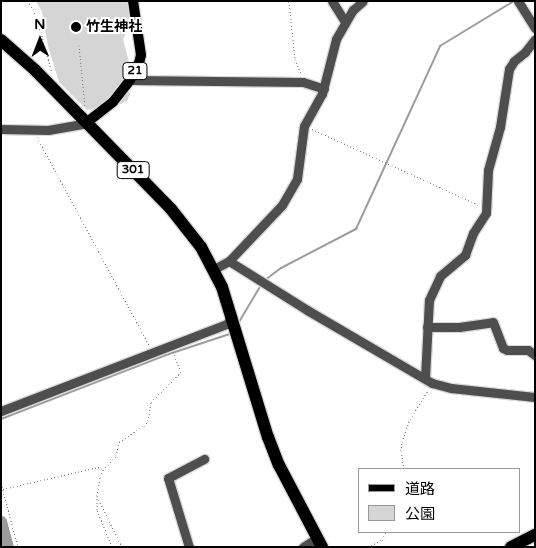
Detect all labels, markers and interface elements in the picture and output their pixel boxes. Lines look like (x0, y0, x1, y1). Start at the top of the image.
north arrow (15, 15, 65, 65)
text: N (34, 16, 46, 33)
place label: 竹生神社 (86, 19, 142, 35)
marker: 竹生神社 (70, 21, 82, 33)
road number: 21 (121, 61, 149, 80)
road number: 301 (116, 160, 150, 180)
legend (358, 468, 521, 533)
text: 道路 (405, 480, 435, 498)
text: 公園 (405, 505, 435, 523)

